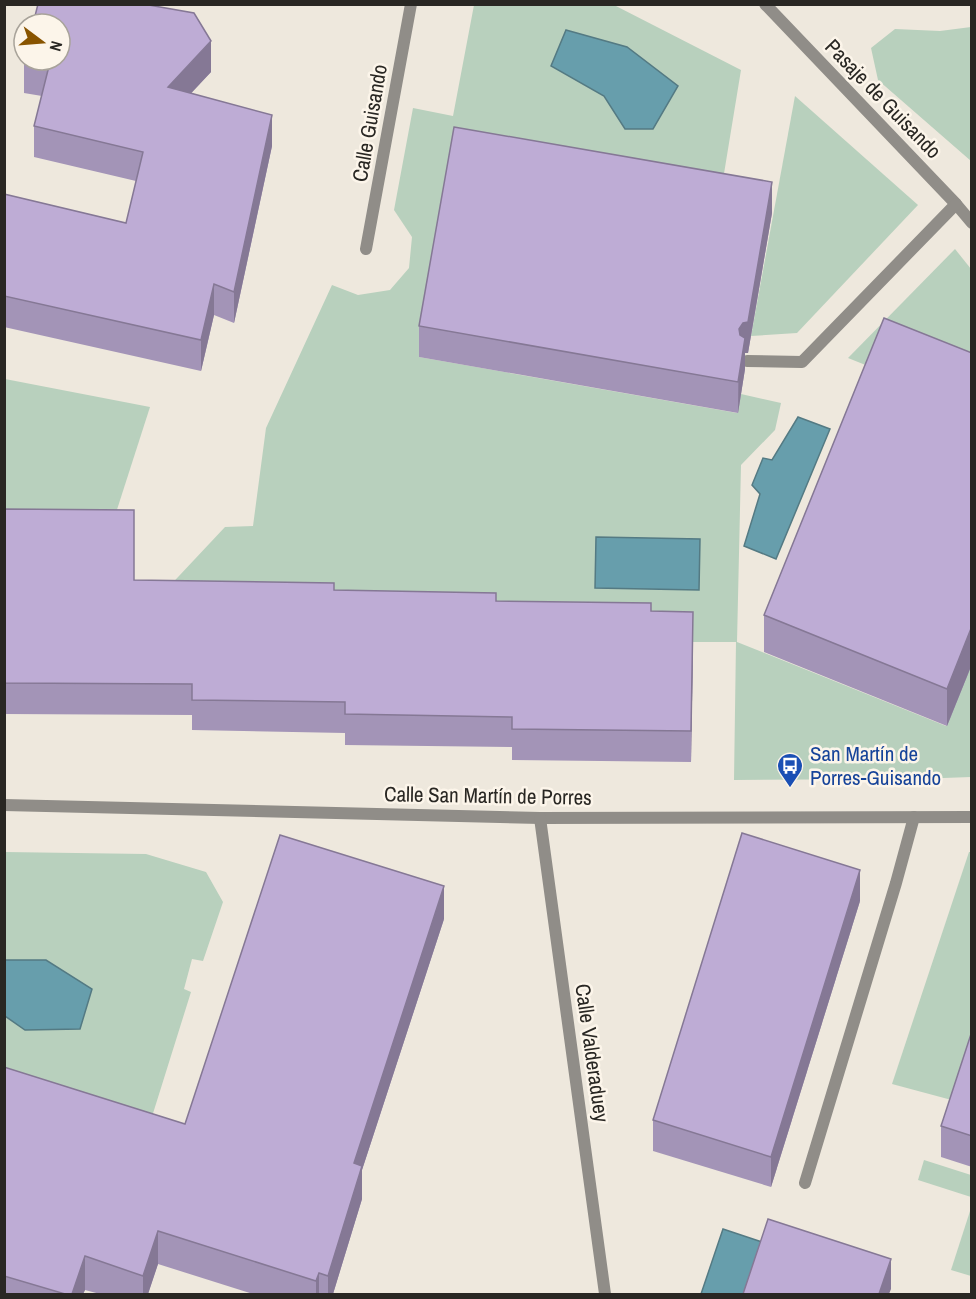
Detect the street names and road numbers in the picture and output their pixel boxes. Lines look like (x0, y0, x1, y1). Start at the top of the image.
street label: Pasaje de Guisando (819, 32, 948, 165)
street label: Calle Guisando (345, 62, 394, 184)
street label: Calle San Martín de Porres (384, 779, 592, 812)
street label: Calle Valderaduey (568, 982, 617, 1124)

